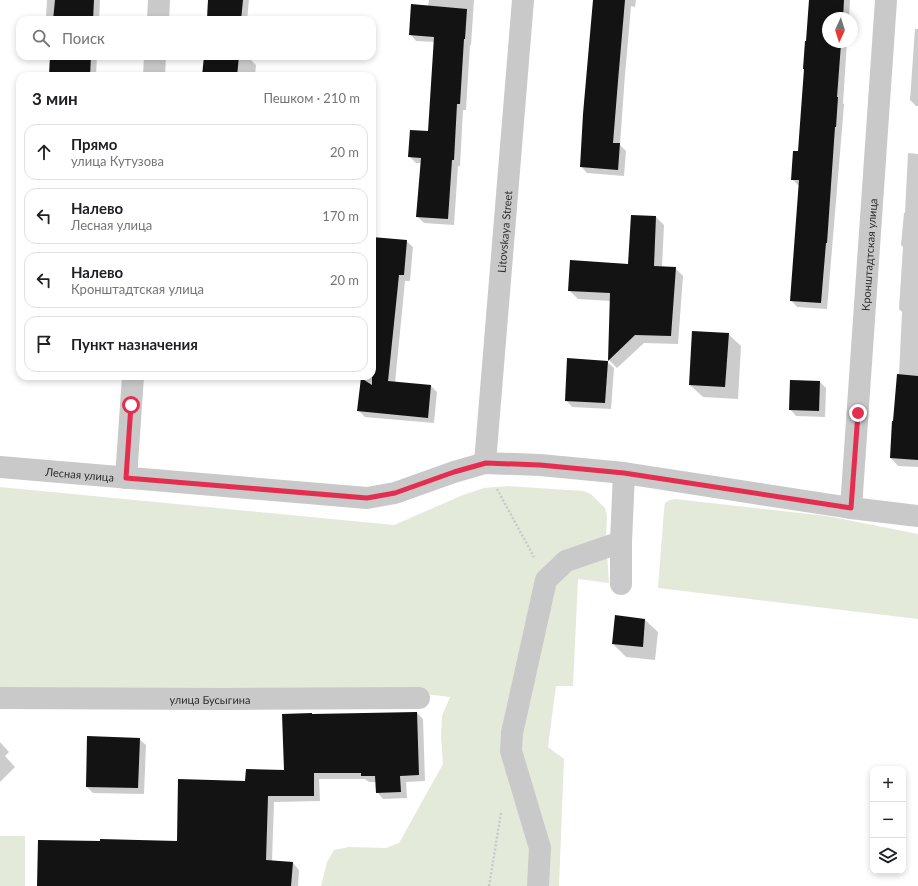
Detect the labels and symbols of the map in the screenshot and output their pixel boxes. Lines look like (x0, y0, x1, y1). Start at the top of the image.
north arrow (822, 12, 858, 48)
street label: Litovskaya Street (494, 190, 514, 273)
street label: Кронштадтская улица (858, 198, 879, 311)
route start (122, 396, 140, 414)
route end (849, 404, 867, 422)
street label: Лесная улица (44, 464, 115, 483)
street label: улица Бусыгина (170, 692, 250, 706)

